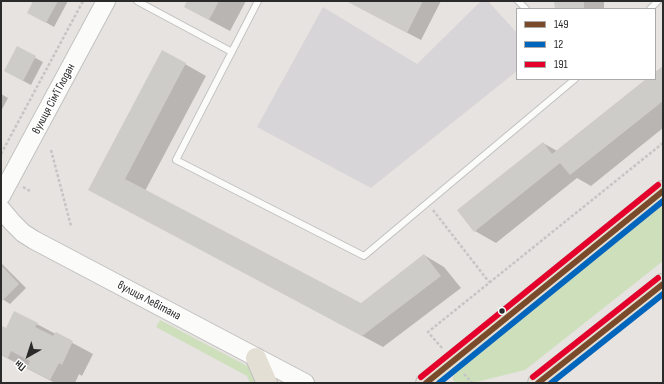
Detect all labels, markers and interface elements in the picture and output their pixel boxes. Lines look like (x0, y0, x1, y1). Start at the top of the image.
legend (516, 8, 656, 80)
text: 149 (554, 17, 569, 32)
text: 12 (554, 37, 563, 52)
text: 191 (554, 57, 568, 72)
street label: вулиця Сім'ї Глодан (29, 61, 79, 137)
street label: вулиця Левітана (115, 278, 183, 324)
unlabelled marker (497, 306, 507, 316)
north arrow (8, 336, 48, 376)
text: Пн (12, 357, 28, 374)

